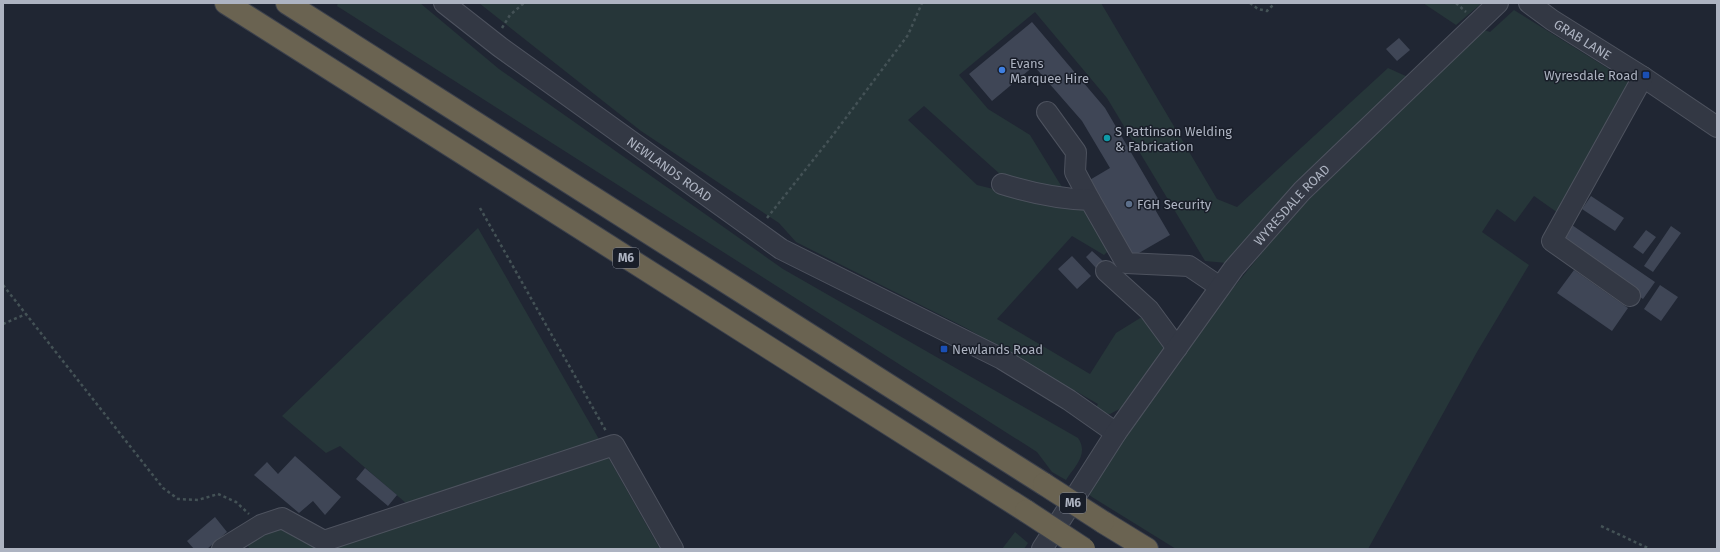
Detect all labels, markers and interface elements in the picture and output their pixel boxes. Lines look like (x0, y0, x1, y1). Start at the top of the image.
street label: GRAB LANE (1551, 16, 1614, 63)
place label: Evans Marquee Hire (1010, 56, 1089, 86)
marker: Evans Marquee Hire (997, 65, 1007, 75)
place label: Wyresdale Road (1544, 68, 1638, 83)
marker: Wyresdale Road (1641, 70, 1651, 80)
place label: S Pattinson Welding & Fabrication (1115, 124, 1232, 154)
street label: NEWLANDS ROAD (624, 133, 715, 204)
marker: S Pattinson Welding & Fabrication (1102, 133, 1112, 143)
street label: WYRESDALE ROAD (1250, 161, 1333, 248)
place label: FGH Security (1137, 197, 1212, 212)
marker: FGH Security (1124, 199, 1134, 209)
road number: M6 (613, 248, 639, 268)
place label: Newlands Road (952, 342, 1043, 357)
marker: Newlands Road (939, 344, 949, 354)
road number: M6 (1060, 493, 1086, 513)

